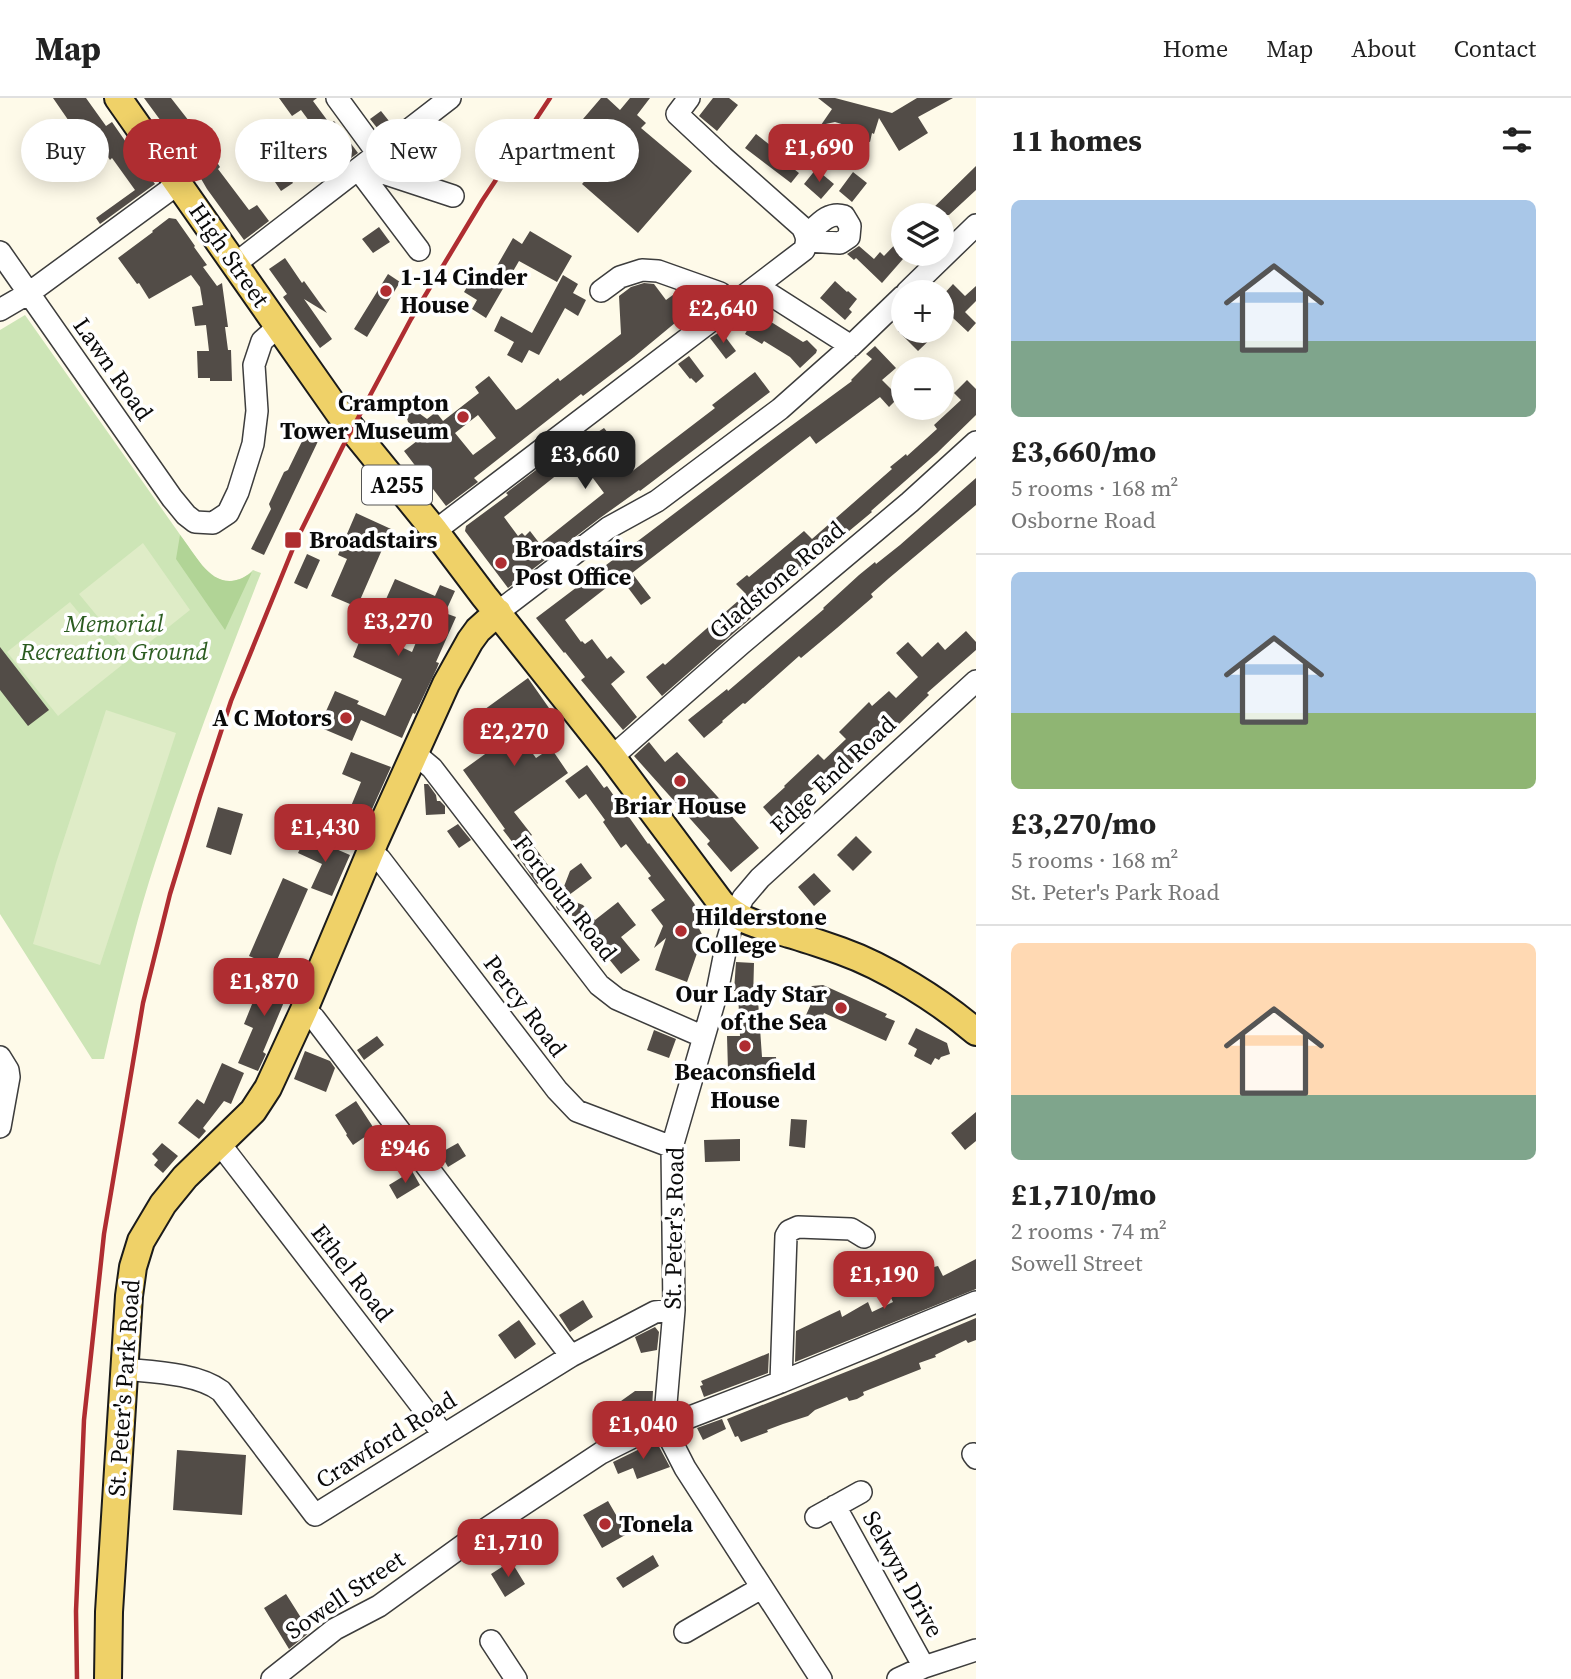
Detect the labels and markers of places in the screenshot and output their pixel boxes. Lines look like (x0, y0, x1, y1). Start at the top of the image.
pin: £1,690 (762, 125, 876, 184)
place label: 1-14 Cinder House (400, 260, 528, 321)
marker: 1-14 Cinder House (378, 283, 394, 299)
pin: £2,640 (666, 286, 780, 345)
place label: Crampton Tower Museum (280, 386, 449, 447)
marker: Crampton Tower Museum (455, 409, 471, 425)
pin: £3,660 (528, 432, 642, 491)
place label: Broadstairs (309, 523, 438, 556)
marker: Broadstairs (283, 530, 303, 550)
place label: Broadstairs Post Office (515, 532, 644, 593)
marker: Broadstairs Post Office (493, 555, 509, 571)
pin: £3,270 (341, 598, 455, 658)
place label: A C Motors (212, 701, 332, 734)
pin: £2,270 (457, 708, 571, 768)
marker: A C Motors (338, 710, 354, 726)
marker: Briar House (672, 773, 688, 789)
place label: Briar House (614, 789, 746, 822)
pin: £1,430 (268, 804, 382, 864)
place label: Hilderstone College (695, 900, 827, 961)
marker: Hilderstone College (673, 923, 689, 939)
pin: £1,870 (207, 958, 321, 1018)
place label: Our Lady Star of the Sea (675, 977, 828, 1038)
marker: Our Lady Star of the Sea (833, 1000, 849, 1016)
marker: Beaconsfield House (737, 1038, 753, 1054)
place label: Beaconsfield House (674, 1055, 816, 1116)
pin: £946 (364, 1126, 446, 1185)
pin: £1,190 (827, 1252, 941, 1311)
pin: £1,040 (586, 1402, 700, 1461)
place label: Tonela (619, 1507, 693, 1540)
marker: Tonela (597, 1516, 613, 1532)
pin: £1,710 (451, 1520, 565, 1579)

